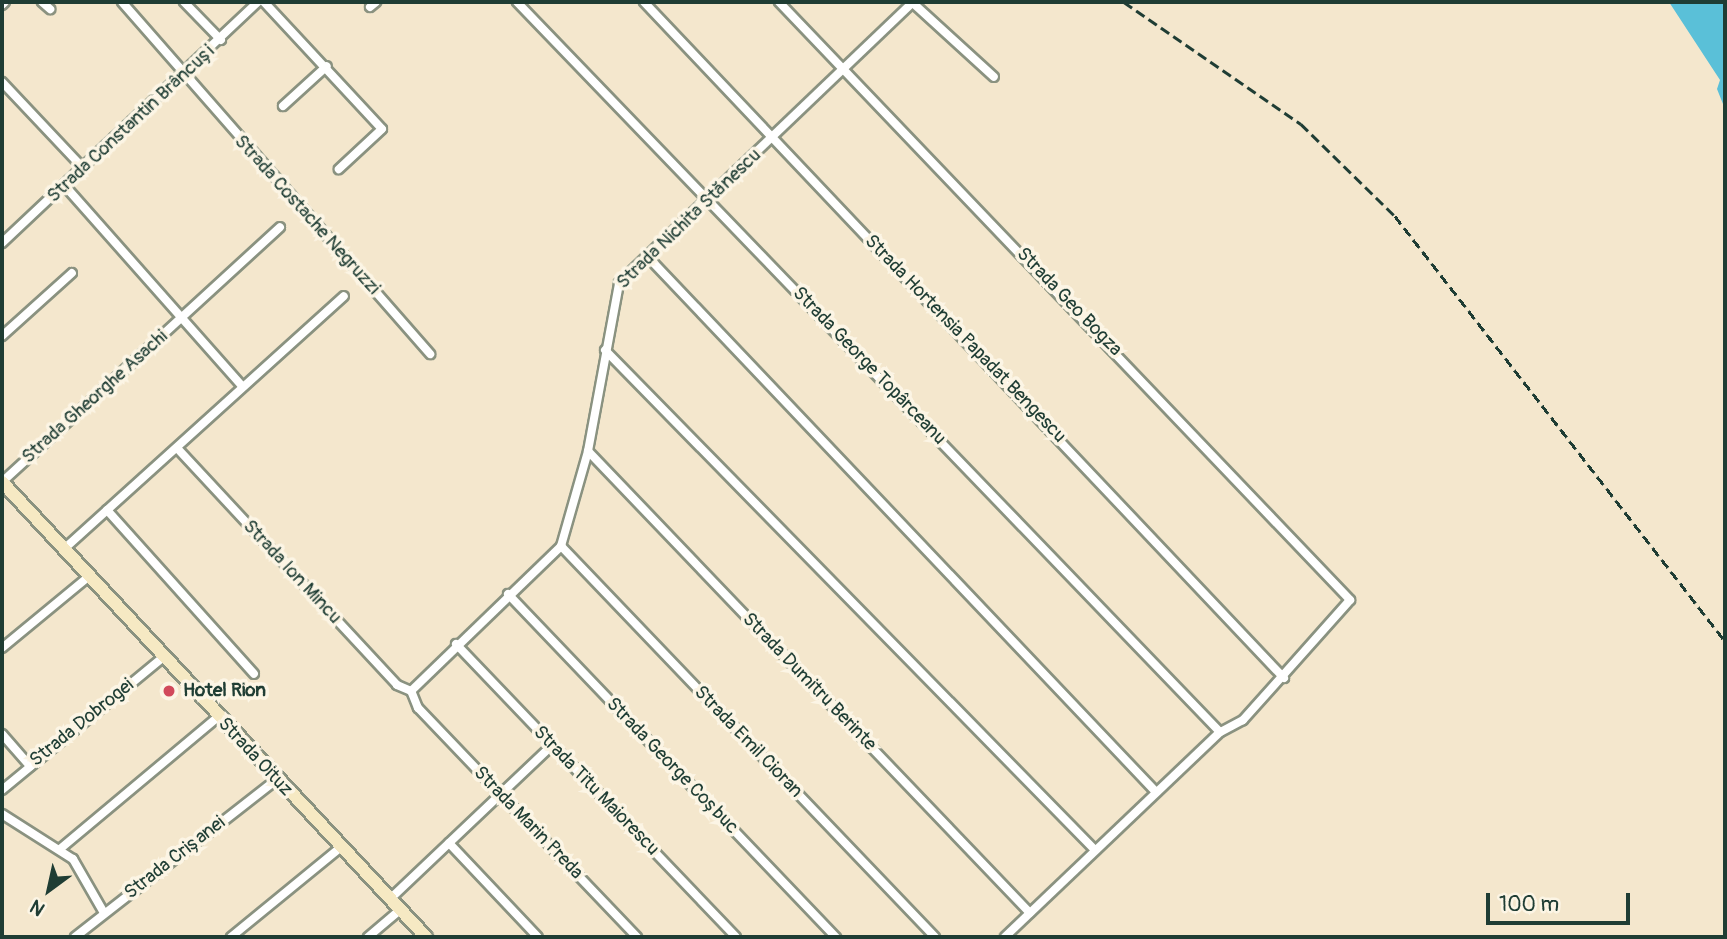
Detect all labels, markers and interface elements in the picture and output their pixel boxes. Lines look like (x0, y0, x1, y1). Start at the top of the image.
street label: Strada Constantin Brâncuși (43, 40, 219, 208)
street label: Strada Costache Negruzzi (229, 131, 385, 299)
street label: Strada Nichita Stănescu (612, 144, 766, 294)
street label: Strada Hortensia Papadat Bengescu (859, 230, 1071, 448)
street label: Strada Geo Bogza (1011, 243, 1127, 361)
street label: Strada George Topârceanu (788, 282, 950, 450)
street label: Strada Gheorghe Asachi (17, 325, 173, 469)
street label: Strada Ion Mincu (238, 515, 346, 629)
street label: Strada Dumitru Berinte (737, 608, 881, 756)
street label: Strada Dobrogei (25, 674, 139, 772)
place label: Hotel Rion (183, 680, 266, 702)
street label: Strada Emil Cioran (689, 681, 807, 803)
marker: Hotel Rion (161, 683, 177, 699)
street label: Strada George Coșbuc (601, 693, 743, 839)
street label: Strada Oituz (213, 713, 297, 801)
street label: Strada Titu Maiorescu (528, 721, 664, 861)
street label: Strada Marin Preda (468, 762, 588, 884)
street label: Strada Crișanei (120, 812, 230, 904)
north arrow (14, 855, 84, 925)
scale bar (1489, 880, 1632, 924)
text: 100 m (1499, 891, 1559, 918)
text: N (26, 894, 49, 921)

